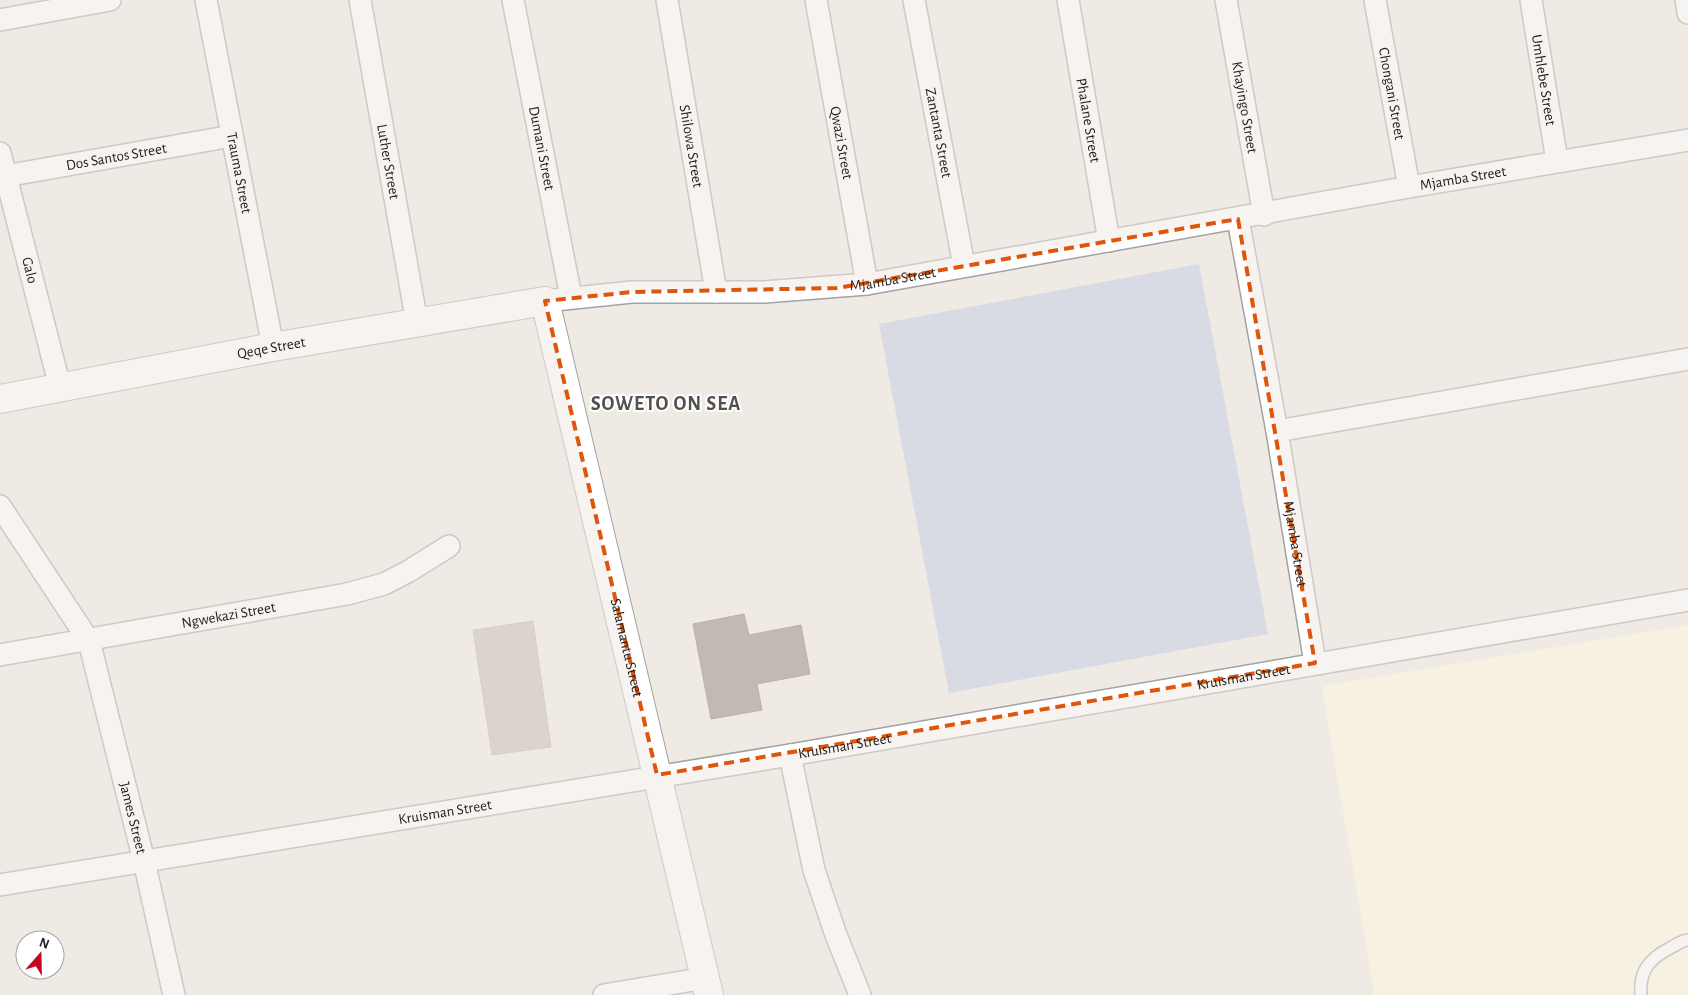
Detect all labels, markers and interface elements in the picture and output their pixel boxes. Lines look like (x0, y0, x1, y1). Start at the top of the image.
street label: Umhlebe Street (1529, 33, 1559, 127)
street label: Chongani Street (1376, 46, 1408, 141)
street label: Khayingo Street (1229, 60, 1260, 155)
street label: Phalane Street (1074, 77, 1103, 164)
street label: Zantanta Street (923, 86, 955, 179)
street label: Shilowa Street (677, 103, 706, 189)
street label: Dumani Street (526, 105, 558, 192)
street label: Qwazi Street (828, 105, 856, 181)
street label: Luther Street (374, 123, 403, 200)
street label: Trauma Street (224, 131, 255, 215)
street label: Dos Santos Street (65, 140, 168, 173)
street label: Mjamba Street (1419, 163, 1507, 193)
street label: Galo (19, 255, 41, 285)
street label: Mjamba Street (849, 264, 937, 293)
street label: Qeqe Street (236, 334, 307, 361)
district label: SOWETO ON SEA (591, 394, 741, 414)
street label: Mjamba Street (1281, 500, 1310, 588)
street label: Salamantu Street (608, 597, 646, 699)
street label: Ngwekazi Street (180, 599, 277, 630)
street label: Kruisman Street (1196, 661, 1292, 692)
street label: Kruisman Street (797, 730, 892, 761)
street label: James Street (117, 780, 149, 856)
street label: Kruisman Street (397, 797, 493, 827)
north arrow (15, 930, 65, 980)
text: N (37, 935, 51, 952)

